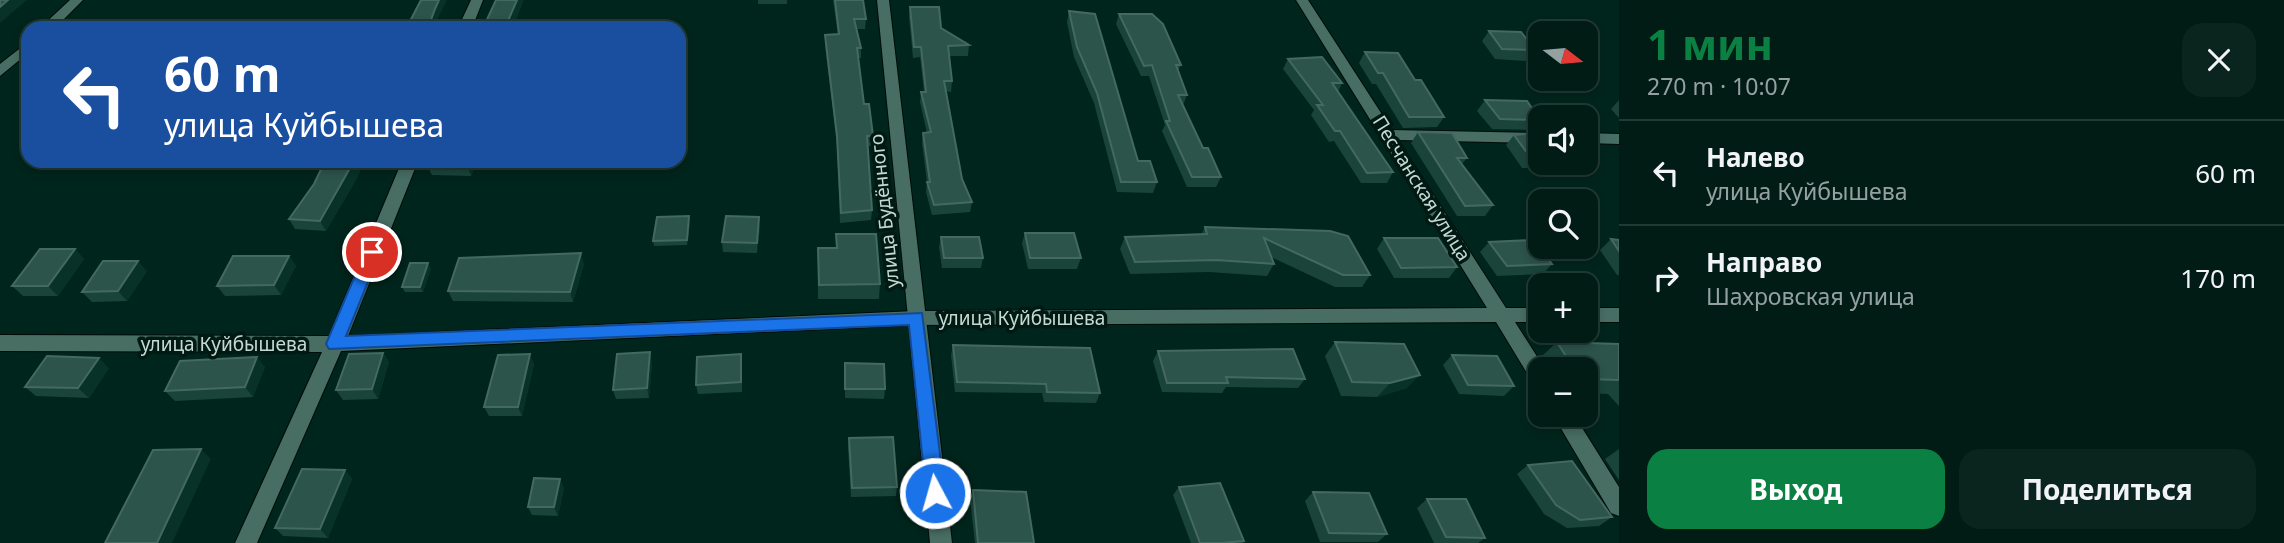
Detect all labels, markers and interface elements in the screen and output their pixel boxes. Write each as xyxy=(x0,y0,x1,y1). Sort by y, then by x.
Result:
text: 1 мин xyxy=(1647,15,1773,72)
north arrow xyxy=(1528,21,1598,91)
map controls xyxy=(1528,21,1598,427)
button: close xyxy=(2182,23,2256,97)
text: 60 m xyxy=(164,40,281,106)
icon: left xyxy=(49,49,140,140)
text: 270 m · 10:07 xyxy=(1647,70,1791,102)
text: улица Куйбышева xyxy=(164,103,444,146)
button: sound xyxy=(1528,105,1598,175)
street label: Песчанская улица xyxy=(1367,110,1477,266)
street label: улица Будённого xyxy=(863,133,905,289)
text: Налево xyxy=(1706,139,1805,175)
icon: left xyxy=(1647,154,1685,192)
text: 60 m xyxy=(2195,155,2256,191)
text: улица Куйбышева xyxy=(1706,175,1908,207)
button: search xyxy=(1528,189,1598,259)
pin xyxy=(342,222,402,282)
icon: arrive xyxy=(353,233,391,271)
text: Направо xyxy=(1706,244,1822,280)
icon: right xyxy=(1647,259,1685,297)
text: 170 m xyxy=(2180,260,2256,296)
button: + xyxy=(1528,273,1598,343)
text: Шахровская улица xyxy=(1706,280,1915,312)
street label: улица Куйбышева xyxy=(939,305,1105,331)
street label: улица Куйбышева xyxy=(141,331,307,357)
button: − xyxy=(1528,357,1598,427)
button: Выход xyxy=(1647,449,1945,529)
button: Поделиться xyxy=(1959,449,2256,529)
position arrow xyxy=(898,456,972,530)

